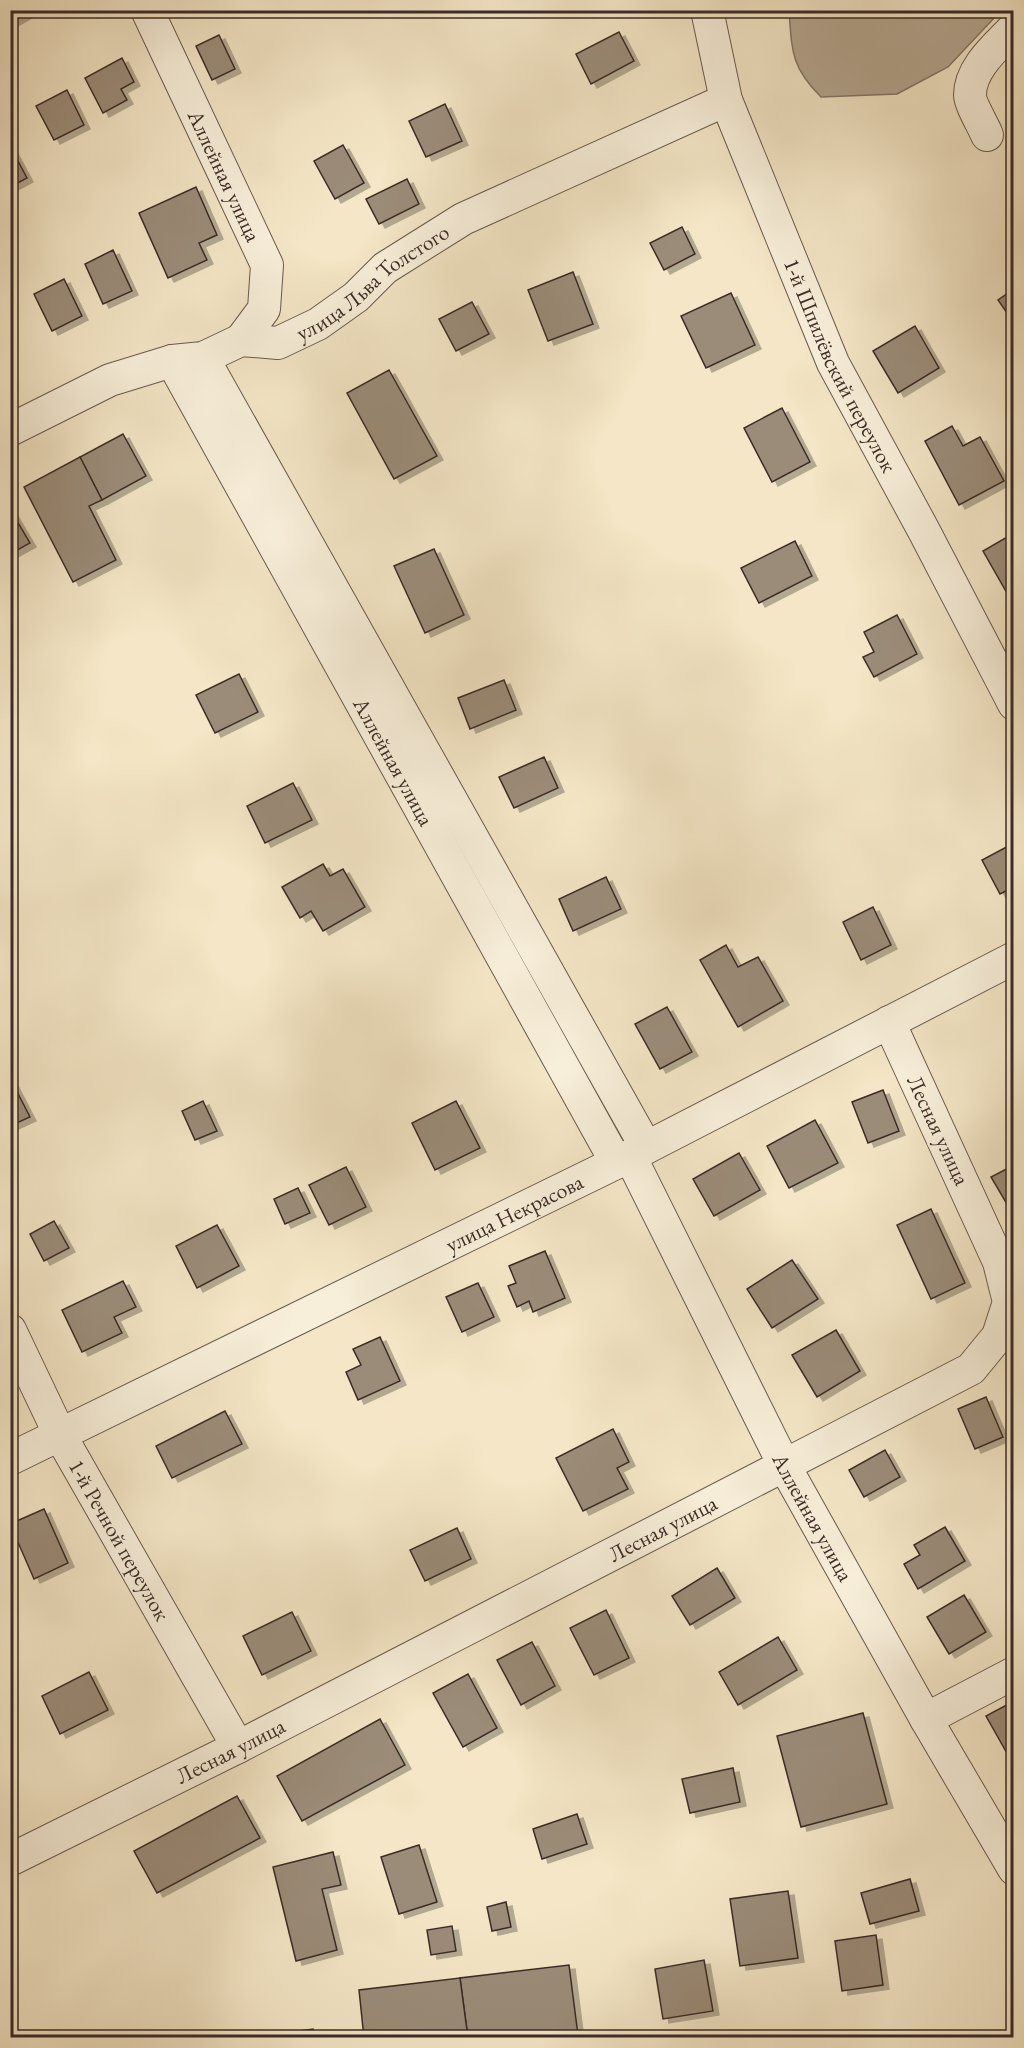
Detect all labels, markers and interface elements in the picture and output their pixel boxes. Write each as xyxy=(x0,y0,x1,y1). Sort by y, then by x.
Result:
street label: Аллейная улица xyxy=(181,104,268,247)
street label: улица Льва Толстого xyxy=(291,217,455,347)
street label: 1-й Шпилёвский переулок xyxy=(777,254,904,478)
street label: Аллейная улица xyxy=(346,692,441,831)
street label: Лесная улица xyxy=(900,1070,977,1190)
street label: улица Некрасова xyxy=(440,1167,588,1259)
street label: Аллейная улица xyxy=(765,1448,860,1587)
street label: 1-й Речной переулок xyxy=(62,1454,177,1626)
street label: Лесная улица xyxy=(603,1488,722,1569)
street label: Лесная улица xyxy=(171,1711,290,1791)

